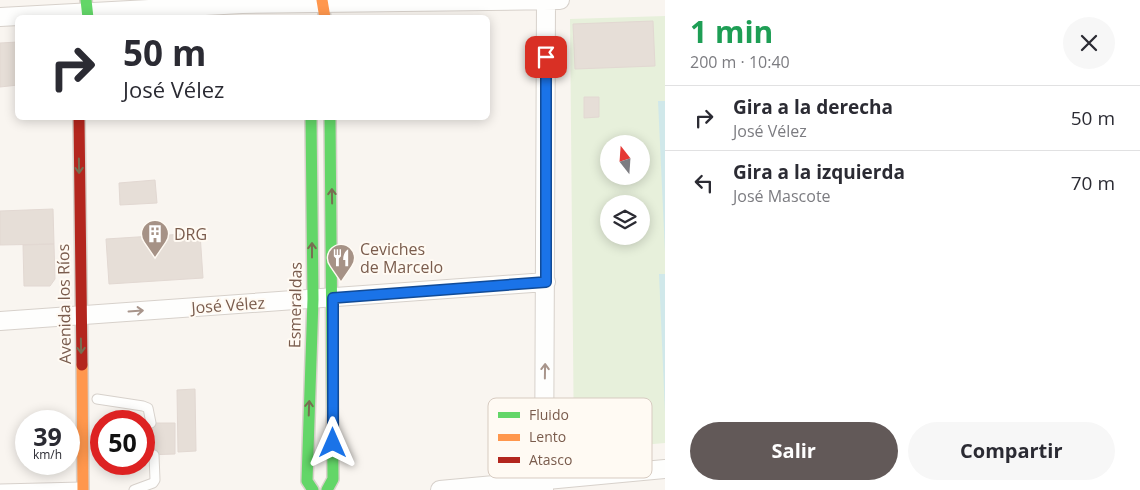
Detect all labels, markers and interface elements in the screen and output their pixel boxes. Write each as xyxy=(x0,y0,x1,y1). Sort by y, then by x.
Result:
text: 1 min xyxy=(690,11,773,52)
button: close xyxy=(1063,17,1115,69)
text: 50 m xyxy=(123,29,206,76)
icon: right xyxy=(40,35,105,100)
pin xyxy=(525,36,567,78)
icon: arrive xyxy=(532,43,560,71)
text: 200 m · 10:40 xyxy=(690,51,790,73)
text: José Vélez xyxy=(123,74,224,104)
text: Gira a la derecha xyxy=(733,94,893,120)
icon: right xyxy=(690,104,718,132)
text: 50 m xyxy=(1071,105,1115,131)
text: José Vélez xyxy=(733,120,807,142)
north arrow xyxy=(600,135,650,185)
map controls xyxy=(600,135,650,245)
one-way arrow xyxy=(74,158,84,174)
text: Gira a la izquierda xyxy=(733,159,905,185)
icon: left xyxy=(690,169,718,197)
text: 70 m xyxy=(1071,170,1115,196)
text: José Mascote xyxy=(733,185,831,207)
one-way arrow xyxy=(327,189,337,205)
button: layers xyxy=(600,195,650,245)
building icon: DRG xyxy=(140,219,170,258)
place label: DRG xyxy=(174,223,207,245)
place label: Ceviches de Marcelo xyxy=(360,238,443,278)
one-way arrow xyxy=(308,242,317,258)
restaurant icon: Ceviches de Marcelo xyxy=(326,243,356,282)
street label: Avenida los Ríos xyxy=(52,244,76,364)
street label: Esmeraldas xyxy=(283,262,307,348)
street label: José Vélez xyxy=(188,291,266,319)
one-way arrow xyxy=(128,307,144,316)
one-way arrow xyxy=(76,338,86,354)
one-way arrow xyxy=(540,364,550,380)
legend xyxy=(488,398,652,478)
one-way arrow xyxy=(305,401,314,417)
text: Fluido xyxy=(529,405,569,424)
speed limit sign: 50 xyxy=(90,410,155,475)
position arrow xyxy=(306,416,358,468)
text: 39 xyxy=(33,419,62,453)
button: Salir xyxy=(690,422,898,480)
button: Compartir xyxy=(908,422,1115,480)
text: Lento xyxy=(529,427,566,446)
text: km/h xyxy=(33,446,62,463)
text: Atasco xyxy=(529,450,572,469)

